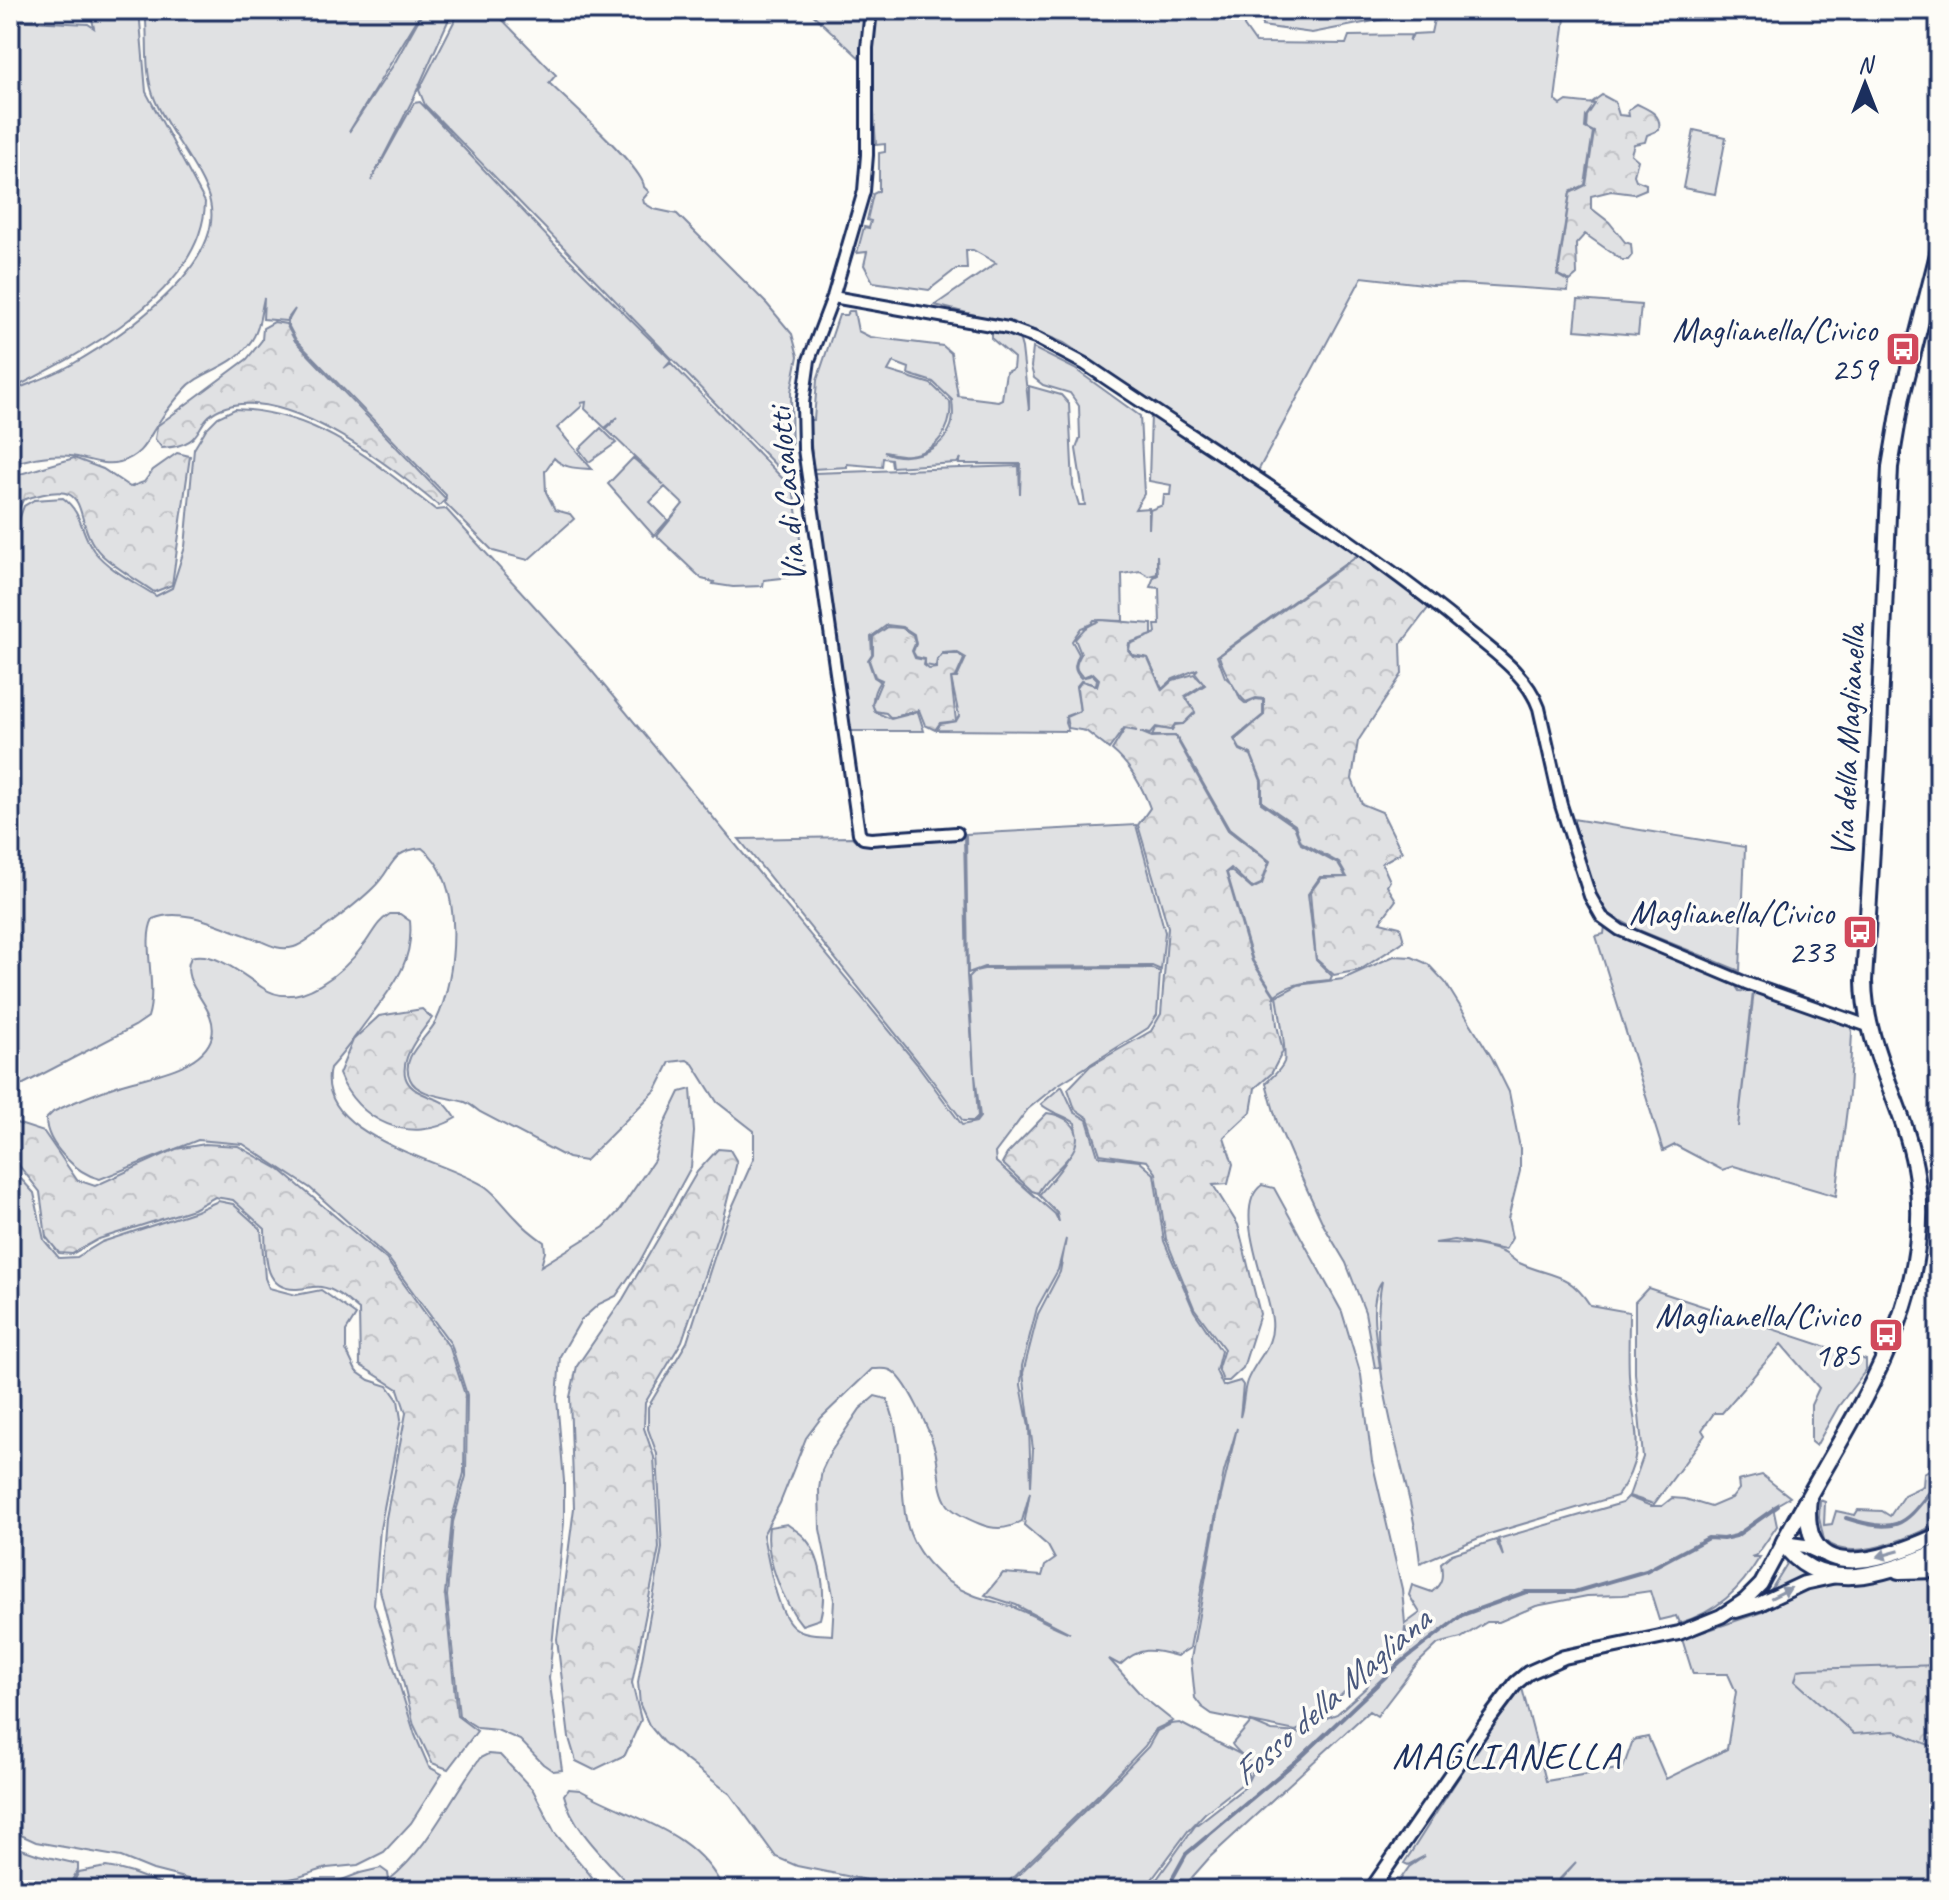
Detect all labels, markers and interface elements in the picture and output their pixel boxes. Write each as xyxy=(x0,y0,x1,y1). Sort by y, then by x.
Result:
north arrow xyxy=(1825,44,1905,124)
text: N xyxy=(1858,51,1875,79)
place label: Maglianella/Civico 259 xyxy=(1672,308,1880,390)
bus stop icon: Maglianella/Civico 259 xyxy=(1884,330,1922,368)
street label: Via di Casalotti xyxy=(757,402,816,584)
street label: Via della Maglianella xyxy=(1820,621,1875,858)
place label: Maglianella/Civico 233 xyxy=(1629,891,1837,973)
bus stop icon: Maglianella/Civico 233 xyxy=(1841,913,1879,951)
place label: Maglianella/Civico 185 xyxy=(1655,1294,1862,1376)
bus stop icon: Maglianella/Civico 185 xyxy=(1867,1316,1905,1354)
one-way arrow xyxy=(1876,1548,1900,1561)
one-way arrow xyxy=(1769,1587,1792,1600)
water label: Fosso della Magliana xyxy=(1222,1595,1442,1796)
district label: MAGLIANELLA xyxy=(1392,1732,1622,1779)

